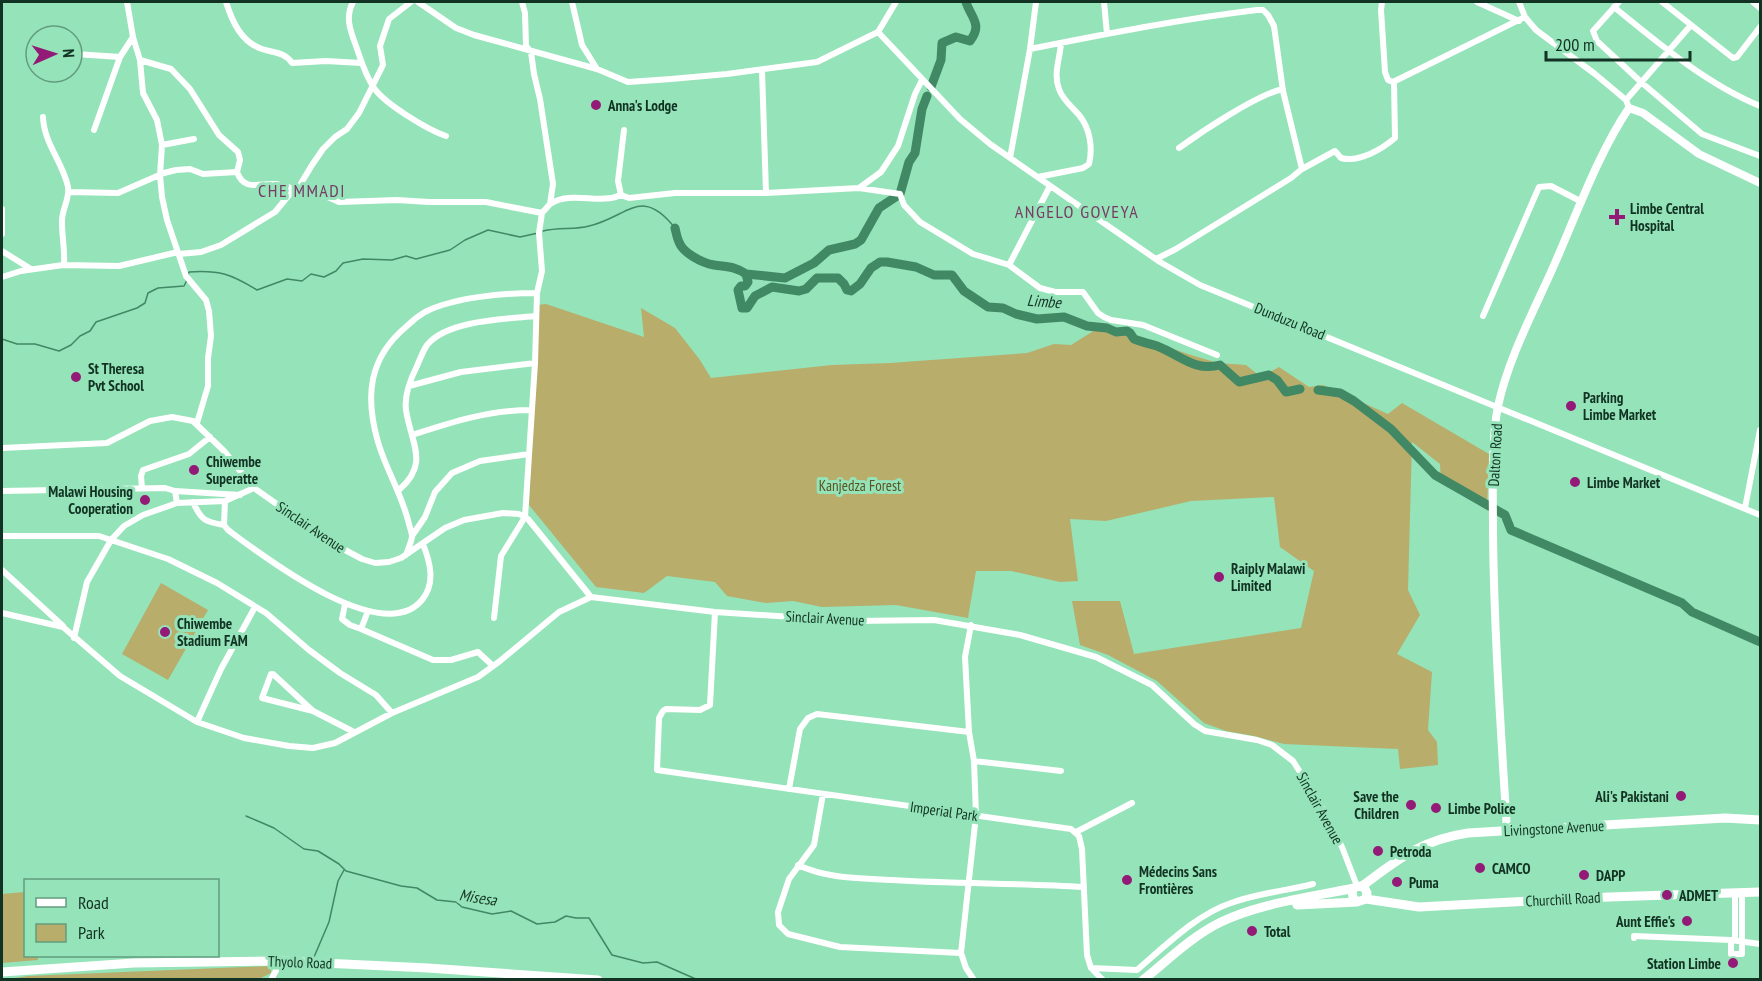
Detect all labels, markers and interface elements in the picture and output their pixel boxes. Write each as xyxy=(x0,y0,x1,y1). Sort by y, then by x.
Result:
north arrow xyxy=(24,24,84,84)
scale bar xyxy=(1546,24,1690,62)
text: 200 m xyxy=(1555,33,1595,56)
text: N xyxy=(59,48,79,58)
place label: Anna's Lodge xyxy=(607,96,678,115)
marker: Anna's Lodge xyxy=(589,98,603,112)
district label: CHE MMADI xyxy=(258,179,346,202)
place label: Limbe Central Hospital xyxy=(1630,199,1704,235)
district label: ANGELO GOVEYA xyxy=(1015,200,1139,223)
marker: Limbe Central Hospital xyxy=(1608,208,1626,226)
water label: Limbe xyxy=(1026,290,1063,312)
street label: Dunduzu Road xyxy=(1252,298,1328,344)
place label: St Theresa Pvt School xyxy=(88,359,144,395)
marker: St Theresa Pvt School xyxy=(69,370,83,384)
place label: Parking Limbe Market xyxy=(1583,388,1657,424)
marker: Parking Limbe Market xyxy=(1564,399,1578,413)
street label: Dalton Road xyxy=(1484,423,1506,487)
place label: Chiwembe Superatte xyxy=(206,452,261,488)
marker: Chiwembe Superatte xyxy=(187,463,201,477)
place label: Limbe Market xyxy=(1587,473,1661,492)
marker: Limbe Market xyxy=(1568,475,1582,489)
park label: Kanjedza Forest xyxy=(819,476,901,495)
place label: Malawi Housing Cooperation xyxy=(48,482,133,518)
marker: Malawi Housing Cooperation xyxy=(138,493,152,507)
street label: Sinclair Avenue xyxy=(273,497,349,557)
place label: Raiply Malawi Limited xyxy=(1231,559,1305,595)
marker: Raiply Malawi Limited xyxy=(1212,570,1226,584)
street label: Sinclair Avenue xyxy=(785,606,865,630)
place label: Chiwembe Stadium FAM xyxy=(177,614,248,650)
marker: Chiwembe Stadium FAM xyxy=(158,625,172,639)
street label: Sinclair Avenue xyxy=(1292,769,1348,847)
place label: Save the Children xyxy=(1353,787,1399,823)
place label: Ali's Pakistani xyxy=(1594,787,1669,806)
marker: Ali's Pakistani xyxy=(1674,789,1688,803)
street label: Imperial Park xyxy=(909,797,979,825)
marker: Save the Children xyxy=(1404,798,1418,812)
place label: Limbe Police xyxy=(1448,799,1516,818)
marker: Limbe Police xyxy=(1429,801,1443,815)
street label: Livingstone Avenue xyxy=(1503,816,1605,840)
place label: Petroda xyxy=(1390,842,1431,861)
marker: Petroda xyxy=(1371,844,1385,858)
place label: CAMCO xyxy=(1492,859,1531,878)
marker: CAMCO xyxy=(1473,861,1487,875)
place label: Médecins Sans Frontières xyxy=(1139,862,1217,898)
place label: DAPP xyxy=(1596,866,1625,885)
marker: DAPP xyxy=(1577,868,1591,882)
marker: Médecins Sans Frontières xyxy=(1120,873,1134,887)
place label: Puma xyxy=(1409,873,1439,892)
marker: Puma xyxy=(1390,875,1404,889)
legend xyxy=(24,879,219,957)
water label: Misesa xyxy=(458,884,500,910)
place label: ADMET xyxy=(1678,886,1718,905)
street label: Churchill Road xyxy=(1525,888,1601,910)
marker: ADMET xyxy=(1660,888,1674,902)
text: Road xyxy=(78,891,109,914)
place label: Aunt Effie's xyxy=(1615,912,1675,931)
marker: Aunt Effie's xyxy=(1680,914,1694,928)
text: Park xyxy=(78,921,105,944)
place label: Total xyxy=(1264,922,1291,941)
marker: Total xyxy=(1245,924,1259,938)
street label: Thyolo Road xyxy=(268,951,332,973)
place label: Station Limbe xyxy=(1647,954,1721,973)
marker: Station Limbe xyxy=(1726,956,1740,970)

